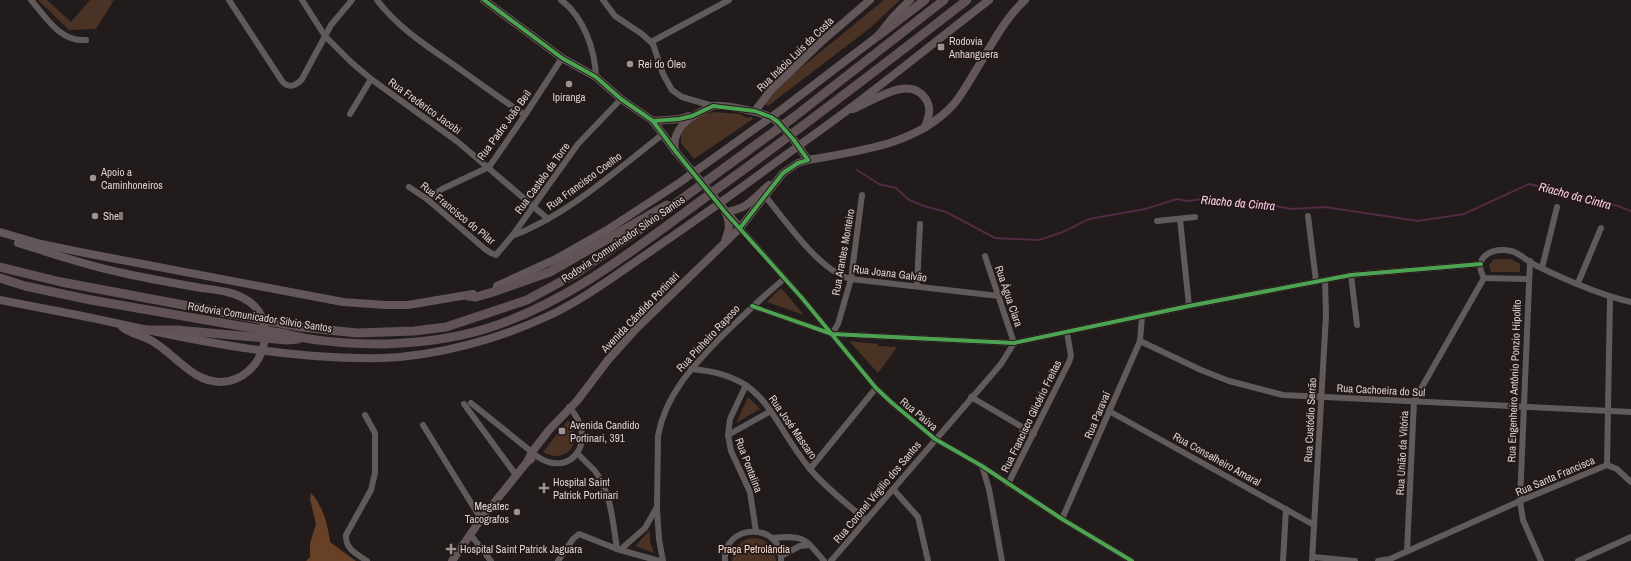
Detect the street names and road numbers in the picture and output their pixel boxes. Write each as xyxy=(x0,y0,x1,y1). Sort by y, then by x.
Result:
street label: Rua Inácio Luis da Costa xyxy=(754,14,836,94)
street label: Rua Frederico Jacobi xyxy=(386,75,464,137)
street label: Rua Padre João Beil xyxy=(474,87,534,163)
street label: Rua Castelo da Torre xyxy=(511,139,573,217)
street label: Rua Francisco Coelho xyxy=(544,149,624,213)
street label: Rua Francisco do Pilar xyxy=(418,179,498,247)
street label: Rodovia Comunicador Silvio Santos xyxy=(559,192,688,286)
street label: Rua Arantes Monteiro xyxy=(828,208,858,296)
street label: Rua Joana Galvão xyxy=(852,261,928,285)
street label: Rua Água Clara xyxy=(992,264,1026,328)
street label: Avenida Cândido Portinari xyxy=(597,269,682,356)
street label: Rodovia Comunicador Silvio Santos xyxy=(187,299,334,335)
street label: Rua Engenheiro Antônio Ponzio Hipolito xyxy=(1504,299,1524,463)
street label: Rua Pinheiro Raposo xyxy=(673,302,743,374)
street label: Rua Francisco Glicério Freitas xyxy=(998,357,1065,474)
street label: Rua Custódio Serrão xyxy=(1301,377,1319,463)
street label: Rua Cachoeira do Sul xyxy=(1336,381,1426,399)
street label: Rua Paravaí xyxy=(1081,389,1113,441)
street label: Rua José Mascaro xyxy=(766,392,820,462)
street label: Rua Paúva xyxy=(897,394,941,434)
street label: Rua União da Vitória xyxy=(1393,410,1411,496)
street label: Rua Conselheiro Amaral xyxy=(1171,429,1263,489)
street label: Rua Pontalina xyxy=(732,436,766,494)
street label: Rua Coronel Virgilio dos Santos xyxy=(830,438,924,546)
street label: Rua Santa Francisca xyxy=(1513,453,1597,499)

